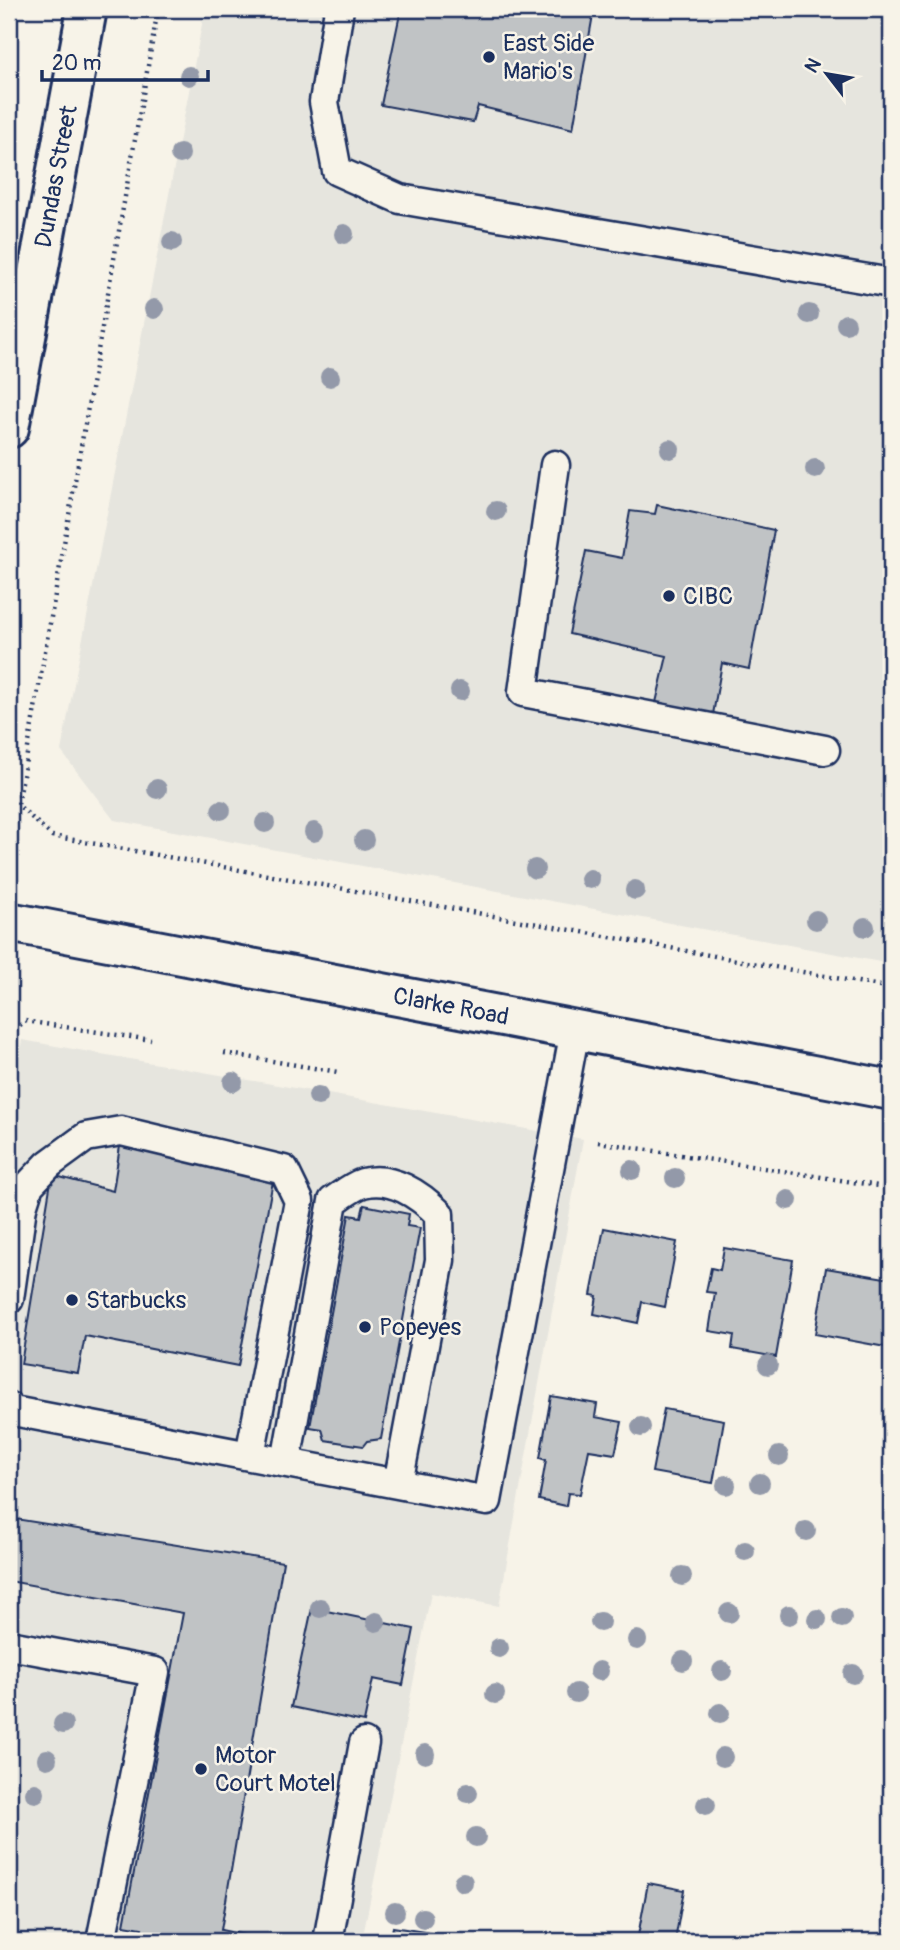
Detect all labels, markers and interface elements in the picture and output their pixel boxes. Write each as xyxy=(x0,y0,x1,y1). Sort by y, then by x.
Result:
place label: East Side Mario's xyxy=(503,29,595,86)
scale bar xyxy=(42,38,208,82)
north arrow xyxy=(792,38,862,108)
marker: East Side Mario's xyxy=(481,49,497,65)
text: 20 m xyxy=(52,50,101,77)
text: N xyxy=(800,54,827,77)
street label: Dundas Street xyxy=(28,102,83,250)
place label: CIBC xyxy=(683,582,733,611)
marker: CIBC xyxy=(661,588,677,604)
street label: Clarke Road xyxy=(391,981,511,1031)
place label: Starbucks xyxy=(86,1286,186,1315)
marker: Starbucks xyxy=(64,1292,80,1308)
place label: Popeyes xyxy=(379,1313,461,1342)
marker: Popeyes xyxy=(357,1319,373,1335)
place label: Motor Court Motel xyxy=(215,1741,336,1798)
marker: Motor Court Motel xyxy=(193,1761,209,1777)

